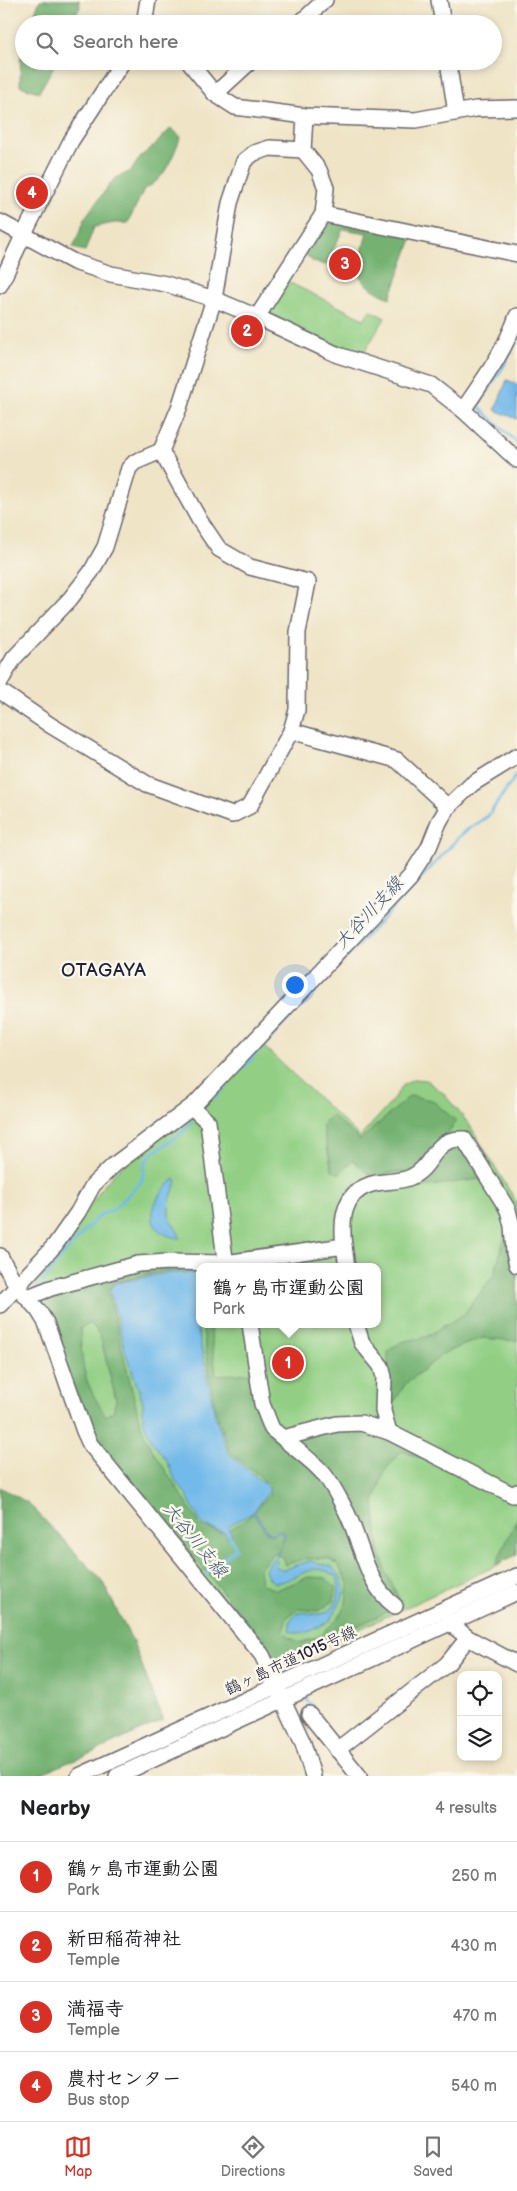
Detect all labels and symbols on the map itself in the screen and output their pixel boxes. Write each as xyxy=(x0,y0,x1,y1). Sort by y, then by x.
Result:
pin: 4 xyxy=(16,174,48,212)
pin: 3 xyxy=(329,245,361,283)
pin: 2 xyxy=(231,312,263,350)
water label: 大谷川支線 xyxy=(331,872,408,953)
district label: OTAGAYA xyxy=(61,959,147,982)
your location xyxy=(282,972,308,998)
pin: 1 xyxy=(272,1344,304,1382)
water label: 大谷川支線 xyxy=(159,1498,232,1582)
street label: 鶴ヶ島市道1015号線 xyxy=(222,1622,360,1700)

